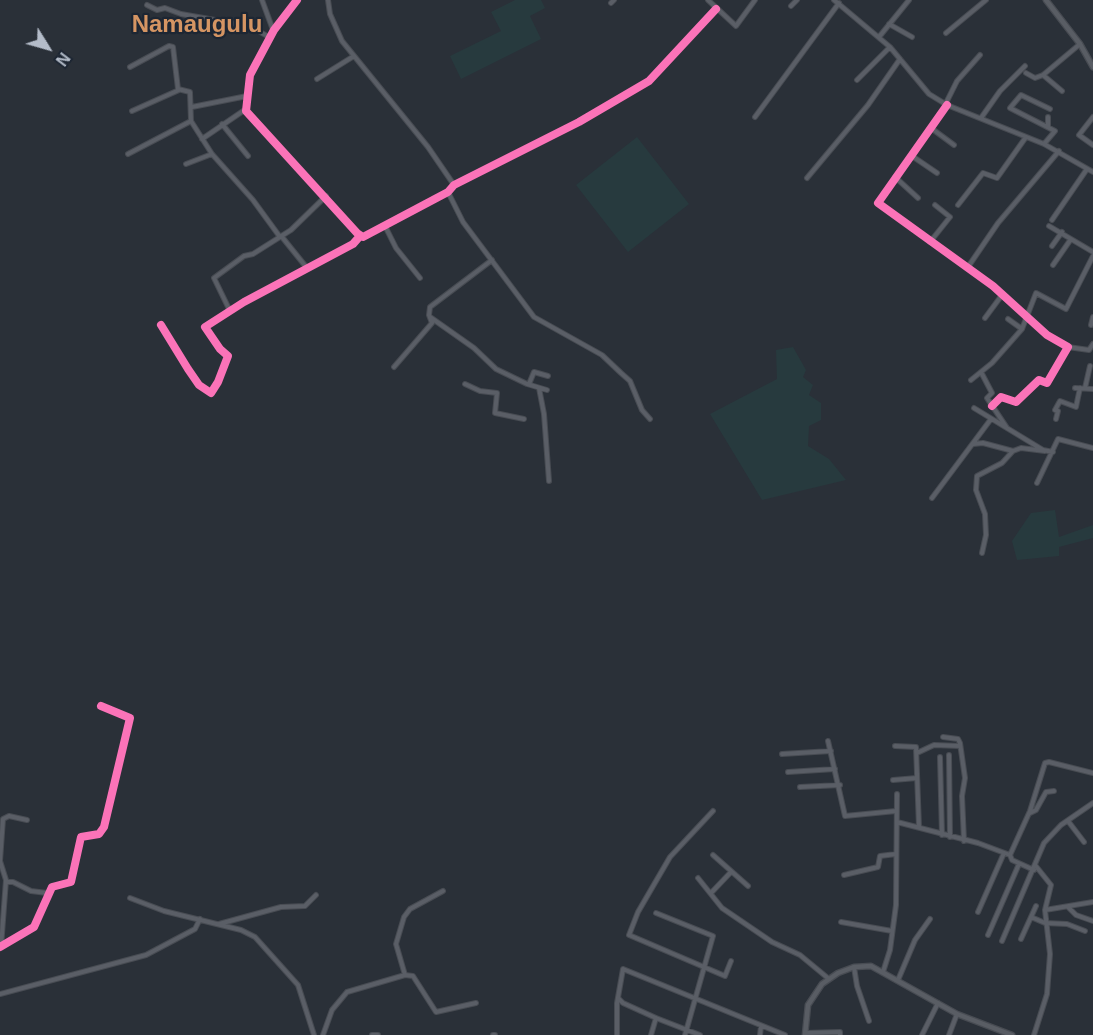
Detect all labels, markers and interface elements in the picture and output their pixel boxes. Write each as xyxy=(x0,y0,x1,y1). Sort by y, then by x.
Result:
district label: Namaugulu xyxy=(132,11,262,39)
north arrow xyxy=(18,18,78,78)
text: N xyxy=(53,49,73,69)

